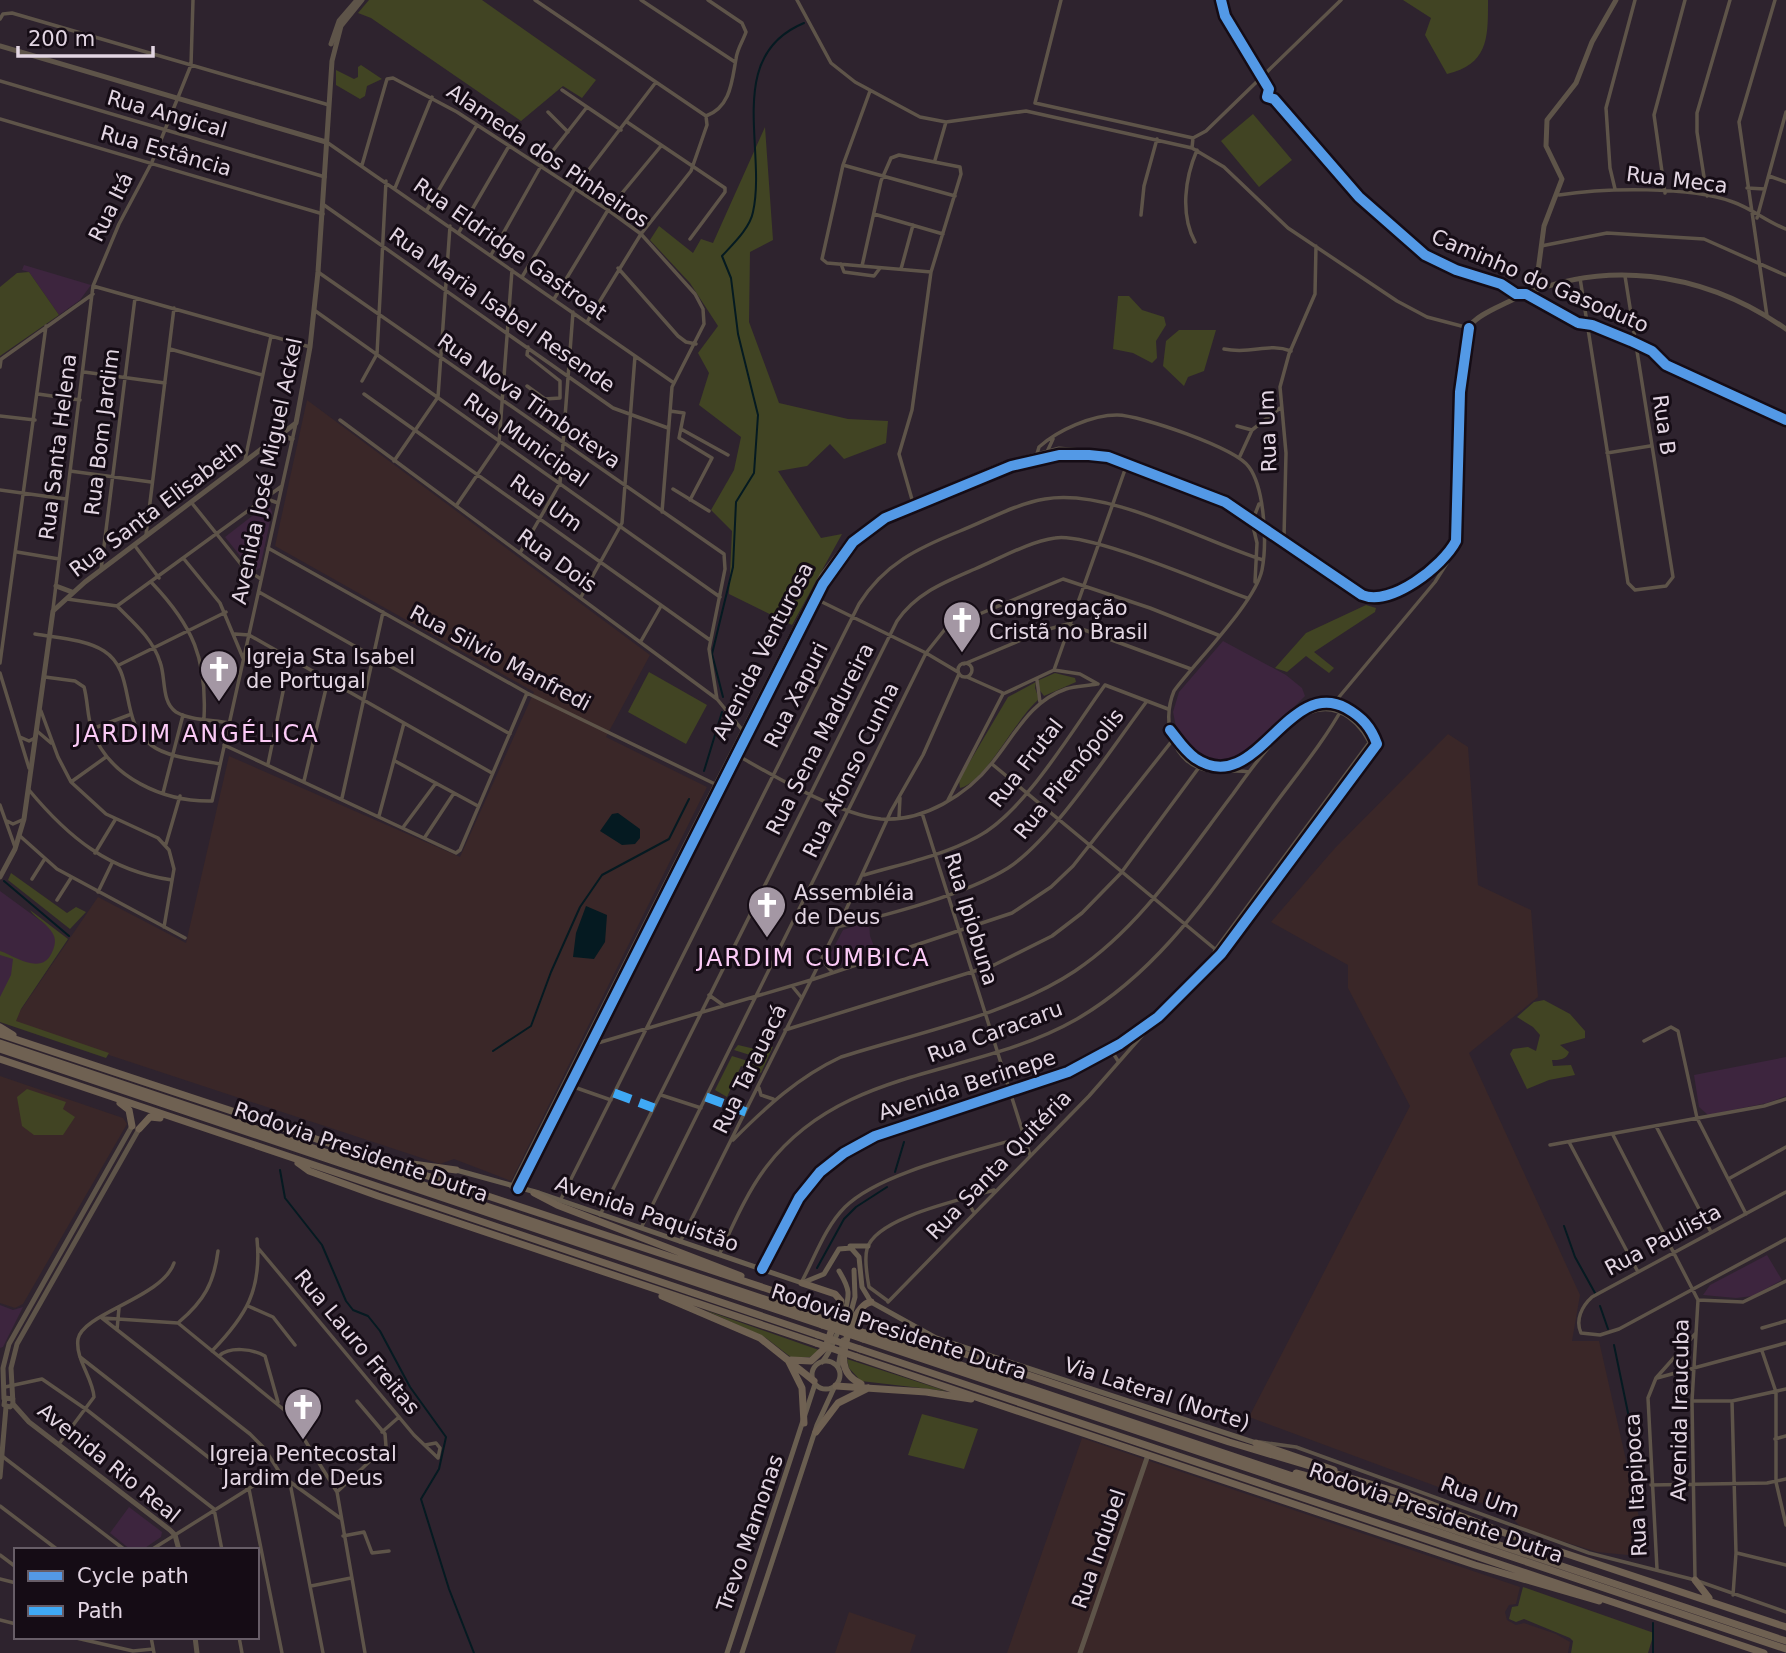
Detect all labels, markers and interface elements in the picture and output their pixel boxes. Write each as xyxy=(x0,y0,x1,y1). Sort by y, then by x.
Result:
scale bar xyxy=(18,14,152,58)
text: 200 m xyxy=(28,27,95,51)
street label: Alameda dos Pinheiros xyxy=(442,79,654,233)
street label: Rua Angical xyxy=(104,85,230,143)
street label: Rua Estância xyxy=(98,121,234,181)
street label: Rua Meca xyxy=(1625,162,1729,198)
street label: Rua Itá xyxy=(84,169,138,245)
street label: Rua Eldridge Gastroat xyxy=(409,173,611,325)
street label: Rua Maria Isabel Resende xyxy=(384,223,620,397)
street label: Caminho do Gasoduto xyxy=(1428,224,1652,338)
street label: Rua Nova Timboteva xyxy=(433,329,625,473)
street label: Avenida José Miguel Ackel xyxy=(227,336,307,606)
street label: Rua Bom Jardim xyxy=(80,347,124,517)
street label: Rua Santa Helena xyxy=(35,353,81,541)
street label: Rua Municipal xyxy=(459,388,593,492)
street label: Rua Um xyxy=(1255,389,1281,473)
street label: Rua B xyxy=(1648,393,1680,457)
street label: Rua Santa Elisabeth xyxy=(65,436,247,582)
street label: Rua Um xyxy=(505,470,587,536)
street label: Rua Dois xyxy=(513,524,601,598)
street label: Avenida Venturosa xyxy=(708,558,818,744)
place label: Congregação Cristã no Brasil xyxy=(989,596,1148,644)
church icon: Congregação Cristã no Brasil xyxy=(941,599,983,654)
street label: Rua Silvio Manfredi xyxy=(406,600,594,716)
street label: Rua Xapuri xyxy=(759,638,833,752)
street label: Rua Sena Madureira xyxy=(761,639,879,839)
place label: Igreja Sta Isabel de Portugal xyxy=(246,645,415,693)
church icon: Igreja Sta Isabel de Portugal xyxy=(198,648,240,703)
street label: Rua Afonso Cunha xyxy=(798,679,904,861)
street label: Rua Pirenópolis xyxy=(1009,704,1129,844)
street label: Rua Frutal xyxy=(984,714,1068,812)
district label: JARDIM ANGÉLICA xyxy=(72,719,320,748)
street label: Rua Ipiobuna xyxy=(939,850,1003,988)
place label: Assembléia de Deus xyxy=(794,881,914,929)
church icon: Assembléia de Deus xyxy=(746,884,788,939)
district label: JARDIM CUMBICA xyxy=(695,944,931,972)
street label: Rua Caracaru xyxy=(924,996,1066,1068)
street label: Rua Tarauacá xyxy=(708,1000,792,1138)
street label: Avenida Berinepe xyxy=(875,1045,1059,1125)
street label: Rua Santa Quitéria xyxy=(922,1085,1076,1245)
street label: Rodovia Presidente Dutra xyxy=(231,1097,491,1207)
street label: Avenida Paquistão xyxy=(552,1171,742,1257)
street label: Rua Paulista xyxy=(1601,1199,1725,1281)
street label: Rua Lauro Freitas xyxy=(289,1265,425,1419)
street label: Rodovia Presidente Dutra xyxy=(768,1279,1030,1385)
street label: Avenida Iraucuba xyxy=(1666,1319,1694,1501)
street label: Via Lateral (Norte) xyxy=(1061,1353,1253,1435)
church icon: Igreja Pentecostal Jardim de Deus xyxy=(282,1386,324,1441)
street label: Avenida Rio Real xyxy=(33,1398,185,1528)
street label: Rua Itapipoca xyxy=(1620,1413,1652,1557)
place label: Igreja Pentecostal Jardim de Deus xyxy=(209,1442,397,1490)
street label: Trevo Mamonas xyxy=(712,1451,788,1615)
street label: Rodovia Presidente Dutra xyxy=(1306,1458,1566,1568)
street label: Rua Um xyxy=(1437,1472,1523,1522)
street label: Rua Indubel xyxy=(1067,1486,1131,1612)
legend xyxy=(14,1548,259,1639)
text: Cycle path xyxy=(77,1564,189,1588)
text: Path xyxy=(77,1599,123,1623)

